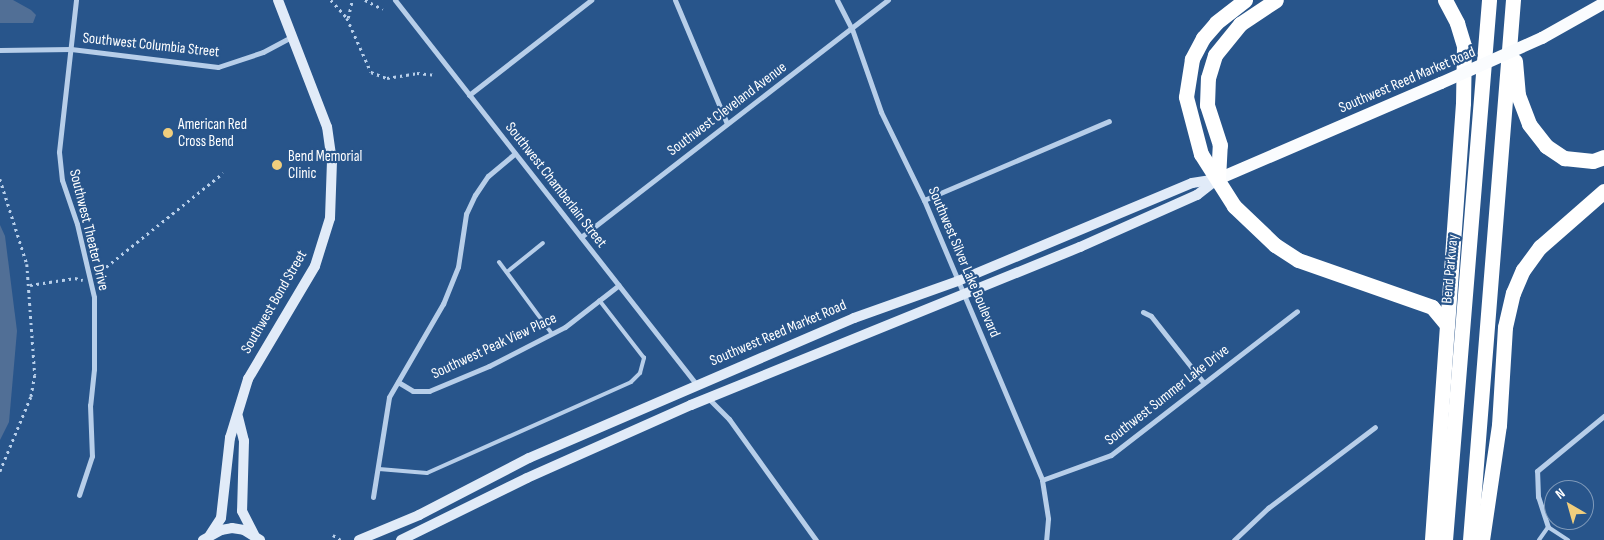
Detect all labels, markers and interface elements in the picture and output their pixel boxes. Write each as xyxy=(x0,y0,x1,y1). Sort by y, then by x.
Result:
street label: Southwest Columbia Street xyxy=(82,29,220,61)
street label: Southwest Reed Market Road xyxy=(1336,43,1478,117)
street label: Southwest Cleveland Avenue xyxy=(664,58,790,160)
place label: American Red Cross Bend xyxy=(178,115,247,150)
street label: Southwest Chamberlain Street xyxy=(501,119,611,251)
marker: American Red Cross Bend xyxy=(162,127,174,139)
place label: Bend Memorial Clinic xyxy=(288,147,362,182)
marker: Bend Memorial Clinic xyxy=(270,158,284,172)
street label: Southwest Theater Drive xyxy=(65,168,113,292)
street label: Southwest Silver Lake Boulevard xyxy=(924,184,1004,340)
street label: Bend Parkway xyxy=(1438,234,1462,304)
street label: Southwest Bond Street xyxy=(237,247,311,357)
street label: Southwest Reed Market Road xyxy=(707,296,849,370)
street label: Southwest Peak View Place xyxy=(429,309,559,383)
street label: Southwest Summer Lake Drive xyxy=(1101,341,1233,449)
north arrow xyxy=(1544,480,1594,530)
text: N xyxy=(1552,485,1568,503)

